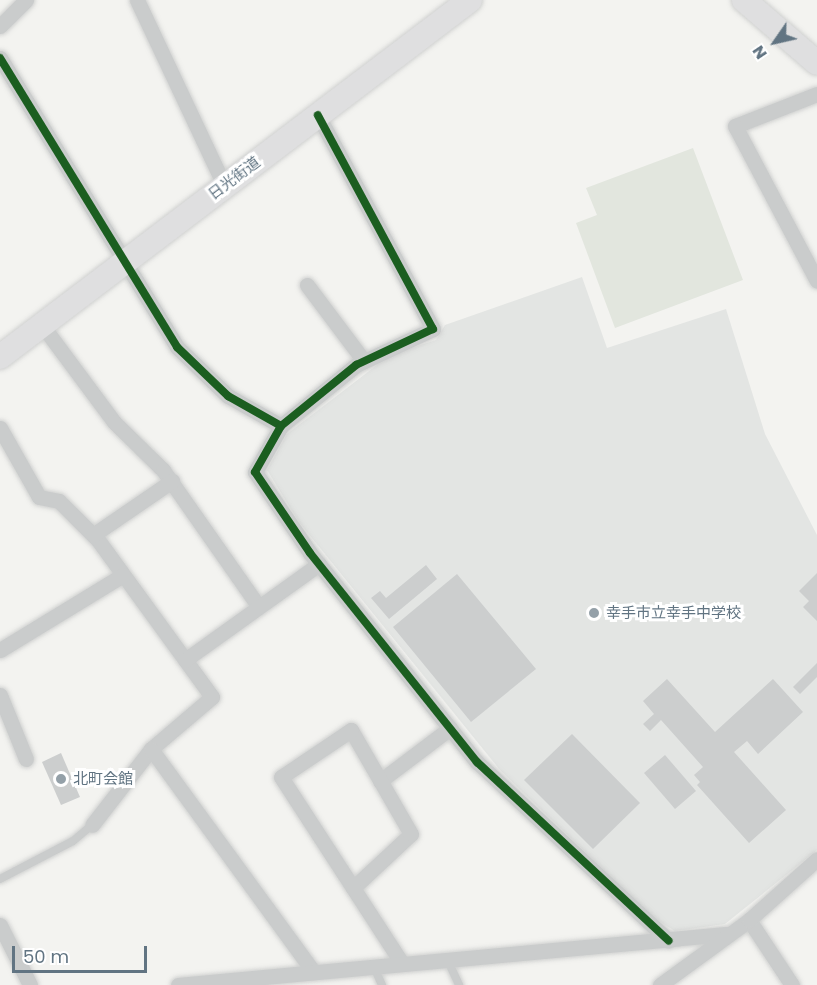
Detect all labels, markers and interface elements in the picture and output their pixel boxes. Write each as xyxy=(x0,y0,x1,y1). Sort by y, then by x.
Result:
north arrow xyxy=(745,12,805,72)
text: N xyxy=(747,41,773,64)
street label: 日光街道 xyxy=(205,153,263,203)
place label: 幸手市立幸手中学校 xyxy=(606,604,741,622)
marker: 幸手市立幸手中学校 xyxy=(587,606,601,620)
place label: 北町会館 xyxy=(73,770,133,788)
marker: 北町会館 xyxy=(54,772,68,786)
scale bar xyxy=(15,934,150,972)
text: 50 m xyxy=(23,944,69,969)

